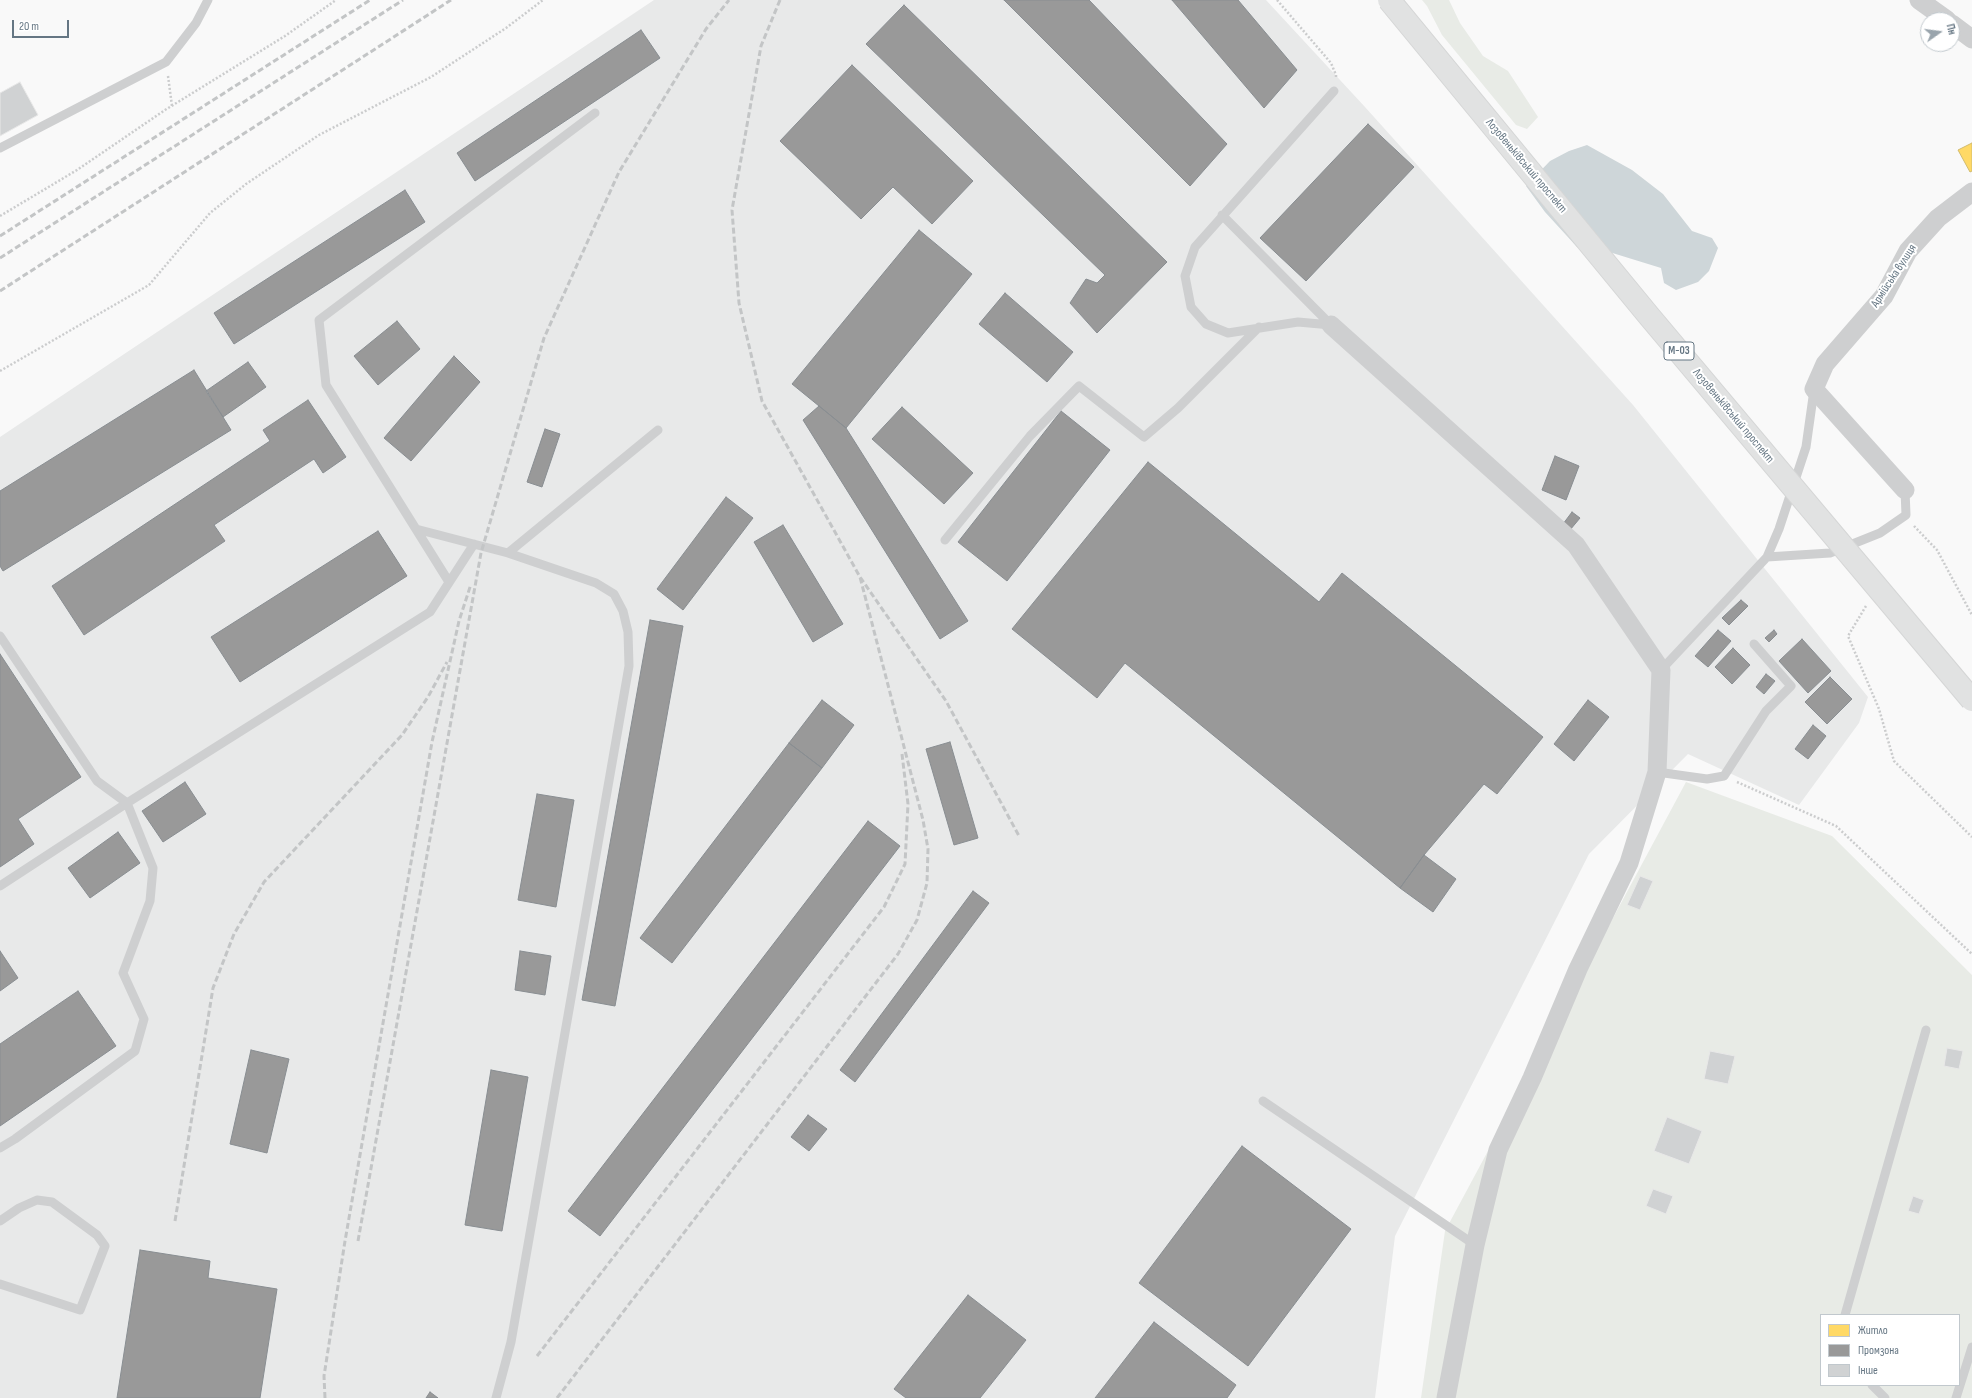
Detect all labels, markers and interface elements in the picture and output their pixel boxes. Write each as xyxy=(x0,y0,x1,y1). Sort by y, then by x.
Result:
scale bar xyxy=(14,12,71,38)
north arrow xyxy=(1920,12,1960,52)
text: 20 m xyxy=(19,19,39,34)
text: Пн xyxy=(1944,22,1959,36)
street label: Лозовеньківський проспект xyxy=(1482,116,1570,216)
street label: Армійська вулиця xyxy=(1868,242,1920,310)
road number: М-03 xyxy=(1664,342,1694,360)
street label: Лозовеньківський проспект xyxy=(1689,366,1777,466)
legend xyxy=(1820,1314,1960,1386)
text: Житло xyxy=(1858,1323,1888,1338)
text: Промзона xyxy=(1858,1343,1899,1358)
text: Інше xyxy=(1858,1363,1878,1378)

